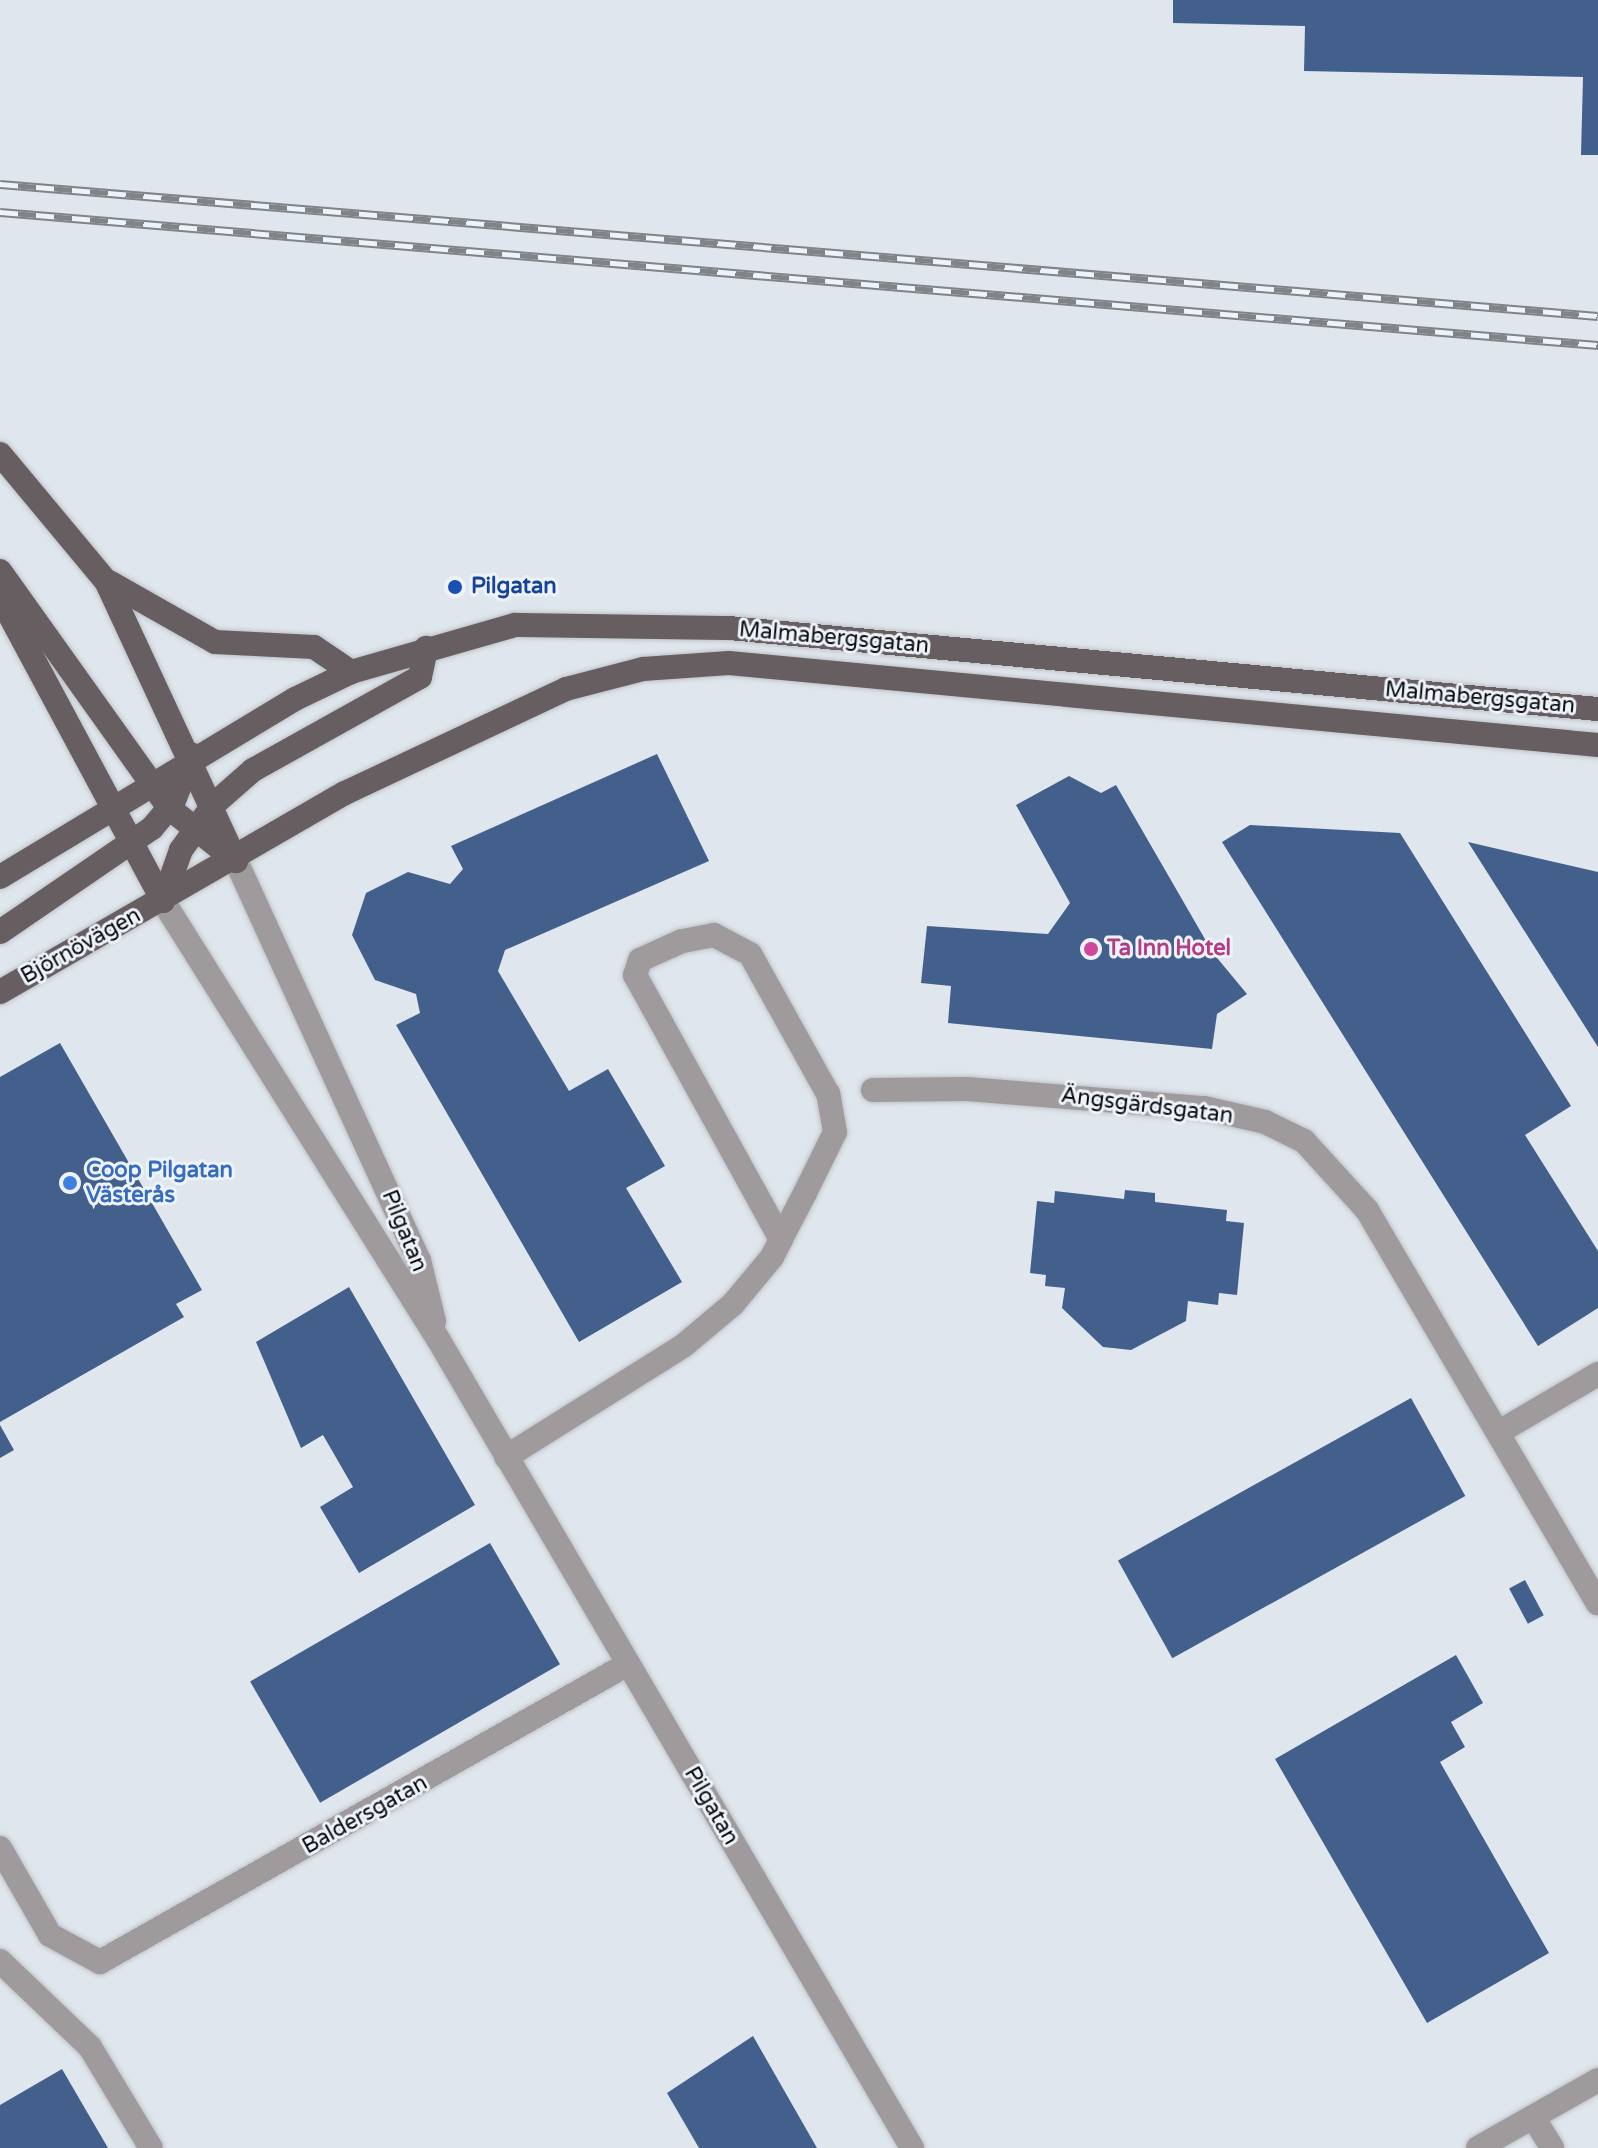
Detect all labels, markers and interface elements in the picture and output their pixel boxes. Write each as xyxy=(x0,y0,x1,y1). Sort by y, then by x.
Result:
place label: Pilgatan xyxy=(471,574,557,600)
marker: Pilgatan xyxy=(446,578,464,596)
street label: Malmabergsgatan xyxy=(738,617,930,659)
street label: Malmabergsgatan xyxy=(1384,677,1576,719)
street label: Björnövägen xyxy=(17,902,145,990)
place label: Ta Inn Hotel xyxy=(1107,936,1231,962)
marker: Ta Inn Hotel xyxy=(1082,940,1100,958)
street label: Ängsgärdsgatan xyxy=(1060,1082,1234,1130)
place label: Coop Pilgatan Västerås xyxy=(86,1157,233,1208)
marker: Coop Pilgatan Västerås xyxy=(61,1174,79,1192)
street label: Pilgatan xyxy=(376,1186,432,1276)
street label: Pilgatan xyxy=(678,1762,744,1850)
street label: Baldersgatan xyxy=(298,1770,432,1860)

